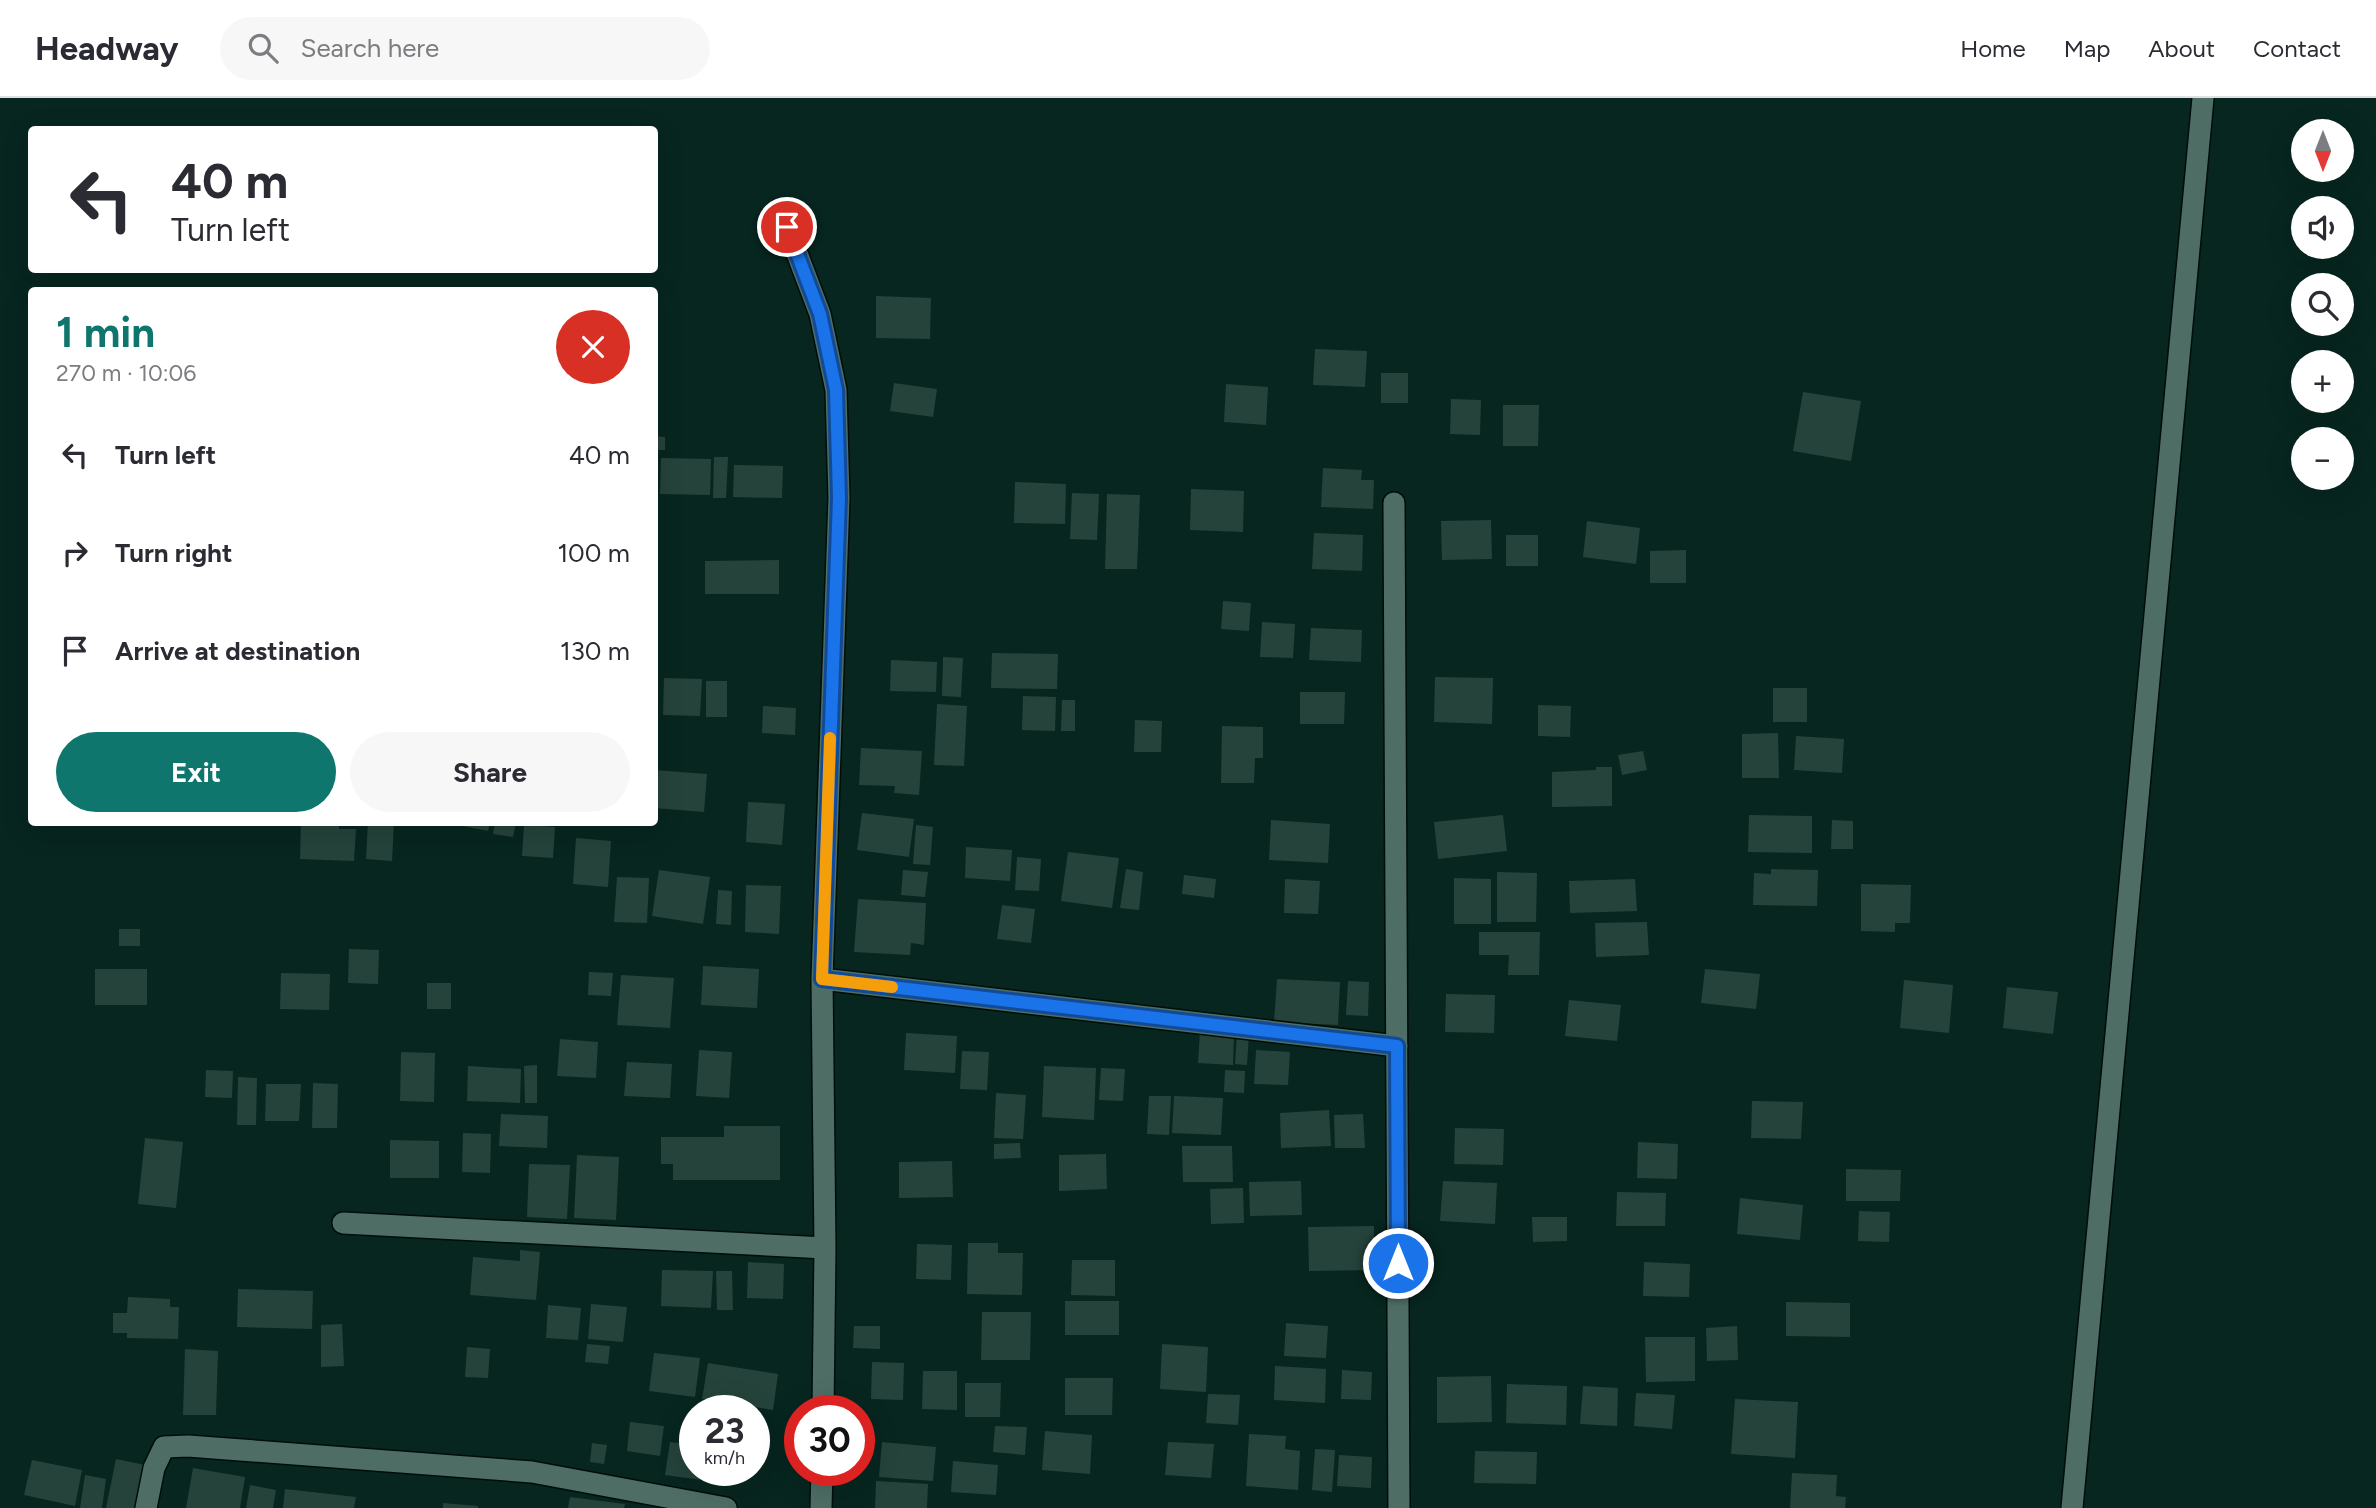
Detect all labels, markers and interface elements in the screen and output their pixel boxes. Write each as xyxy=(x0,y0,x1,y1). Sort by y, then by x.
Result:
search box xyxy=(220,17,710,80)
text: Headway xyxy=(35,29,178,68)
icon: search xyxy=(244,29,282,67)
text: Search here xyxy=(300,32,439,64)
text: Home xyxy=(1960,34,2026,63)
text: Map xyxy=(2064,34,2110,63)
text: About xyxy=(2148,34,2215,63)
text: Contact xyxy=(2253,34,2341,63)
north arrow xyxy=(2291,119,2354,182)
map controls xyxy=(2291,119,2354,490)
text: 40 m xyxy=(171,151,288,210)
icon: left xyxy=(56,154,147,245)
button: sound xyxy=(2291,196,2354,259)
pin xyxy=(757,197,817,257)
icon: arrive xyxy=(768,208,806,246)
text: Turn left xyxy=(171,211,290,249)
button: search xyxy=(2291,273,2354,336)
text: 1 min xyxy=(56,307,155,358)
button: close xyxy=(556,310,630,384)
button: + xyxy=(2291,350,2354,413)
text: 270 m · 10:06 xyxy=(56,359,196,387)
button: − xyxy=(2291,427,2354,490)
icon: left xyxy=(56,436,94,474)
text: Turn left xyxy=(115,439,216,471)
text: 40 m xyxy=(569,439,630,471)
icon: right xyxy=(56,534,94,572)
text: Turn right xyxy=(115,537,232,569)
text: 100 m xyxy=(557,537,630,569)
icon: arrive xyxy=(56,632,94,670)
text: Arrive at destination xyxy=(115,635,360,667)
text: 130 m xyxy=(560,635,630,667)
button: Exit xyxy=(56,732,336,812)
button: Share xyxy=(350,732,630,812)
position arrow xyxy=(1361,1226,1435,1300)
speed limit sign: 30 xyxy=(784,1395,875,1486)
text: 23 xyxy=(705,1410,744,1452)
text: km/h xyxy=(704,1447,745,1469)

